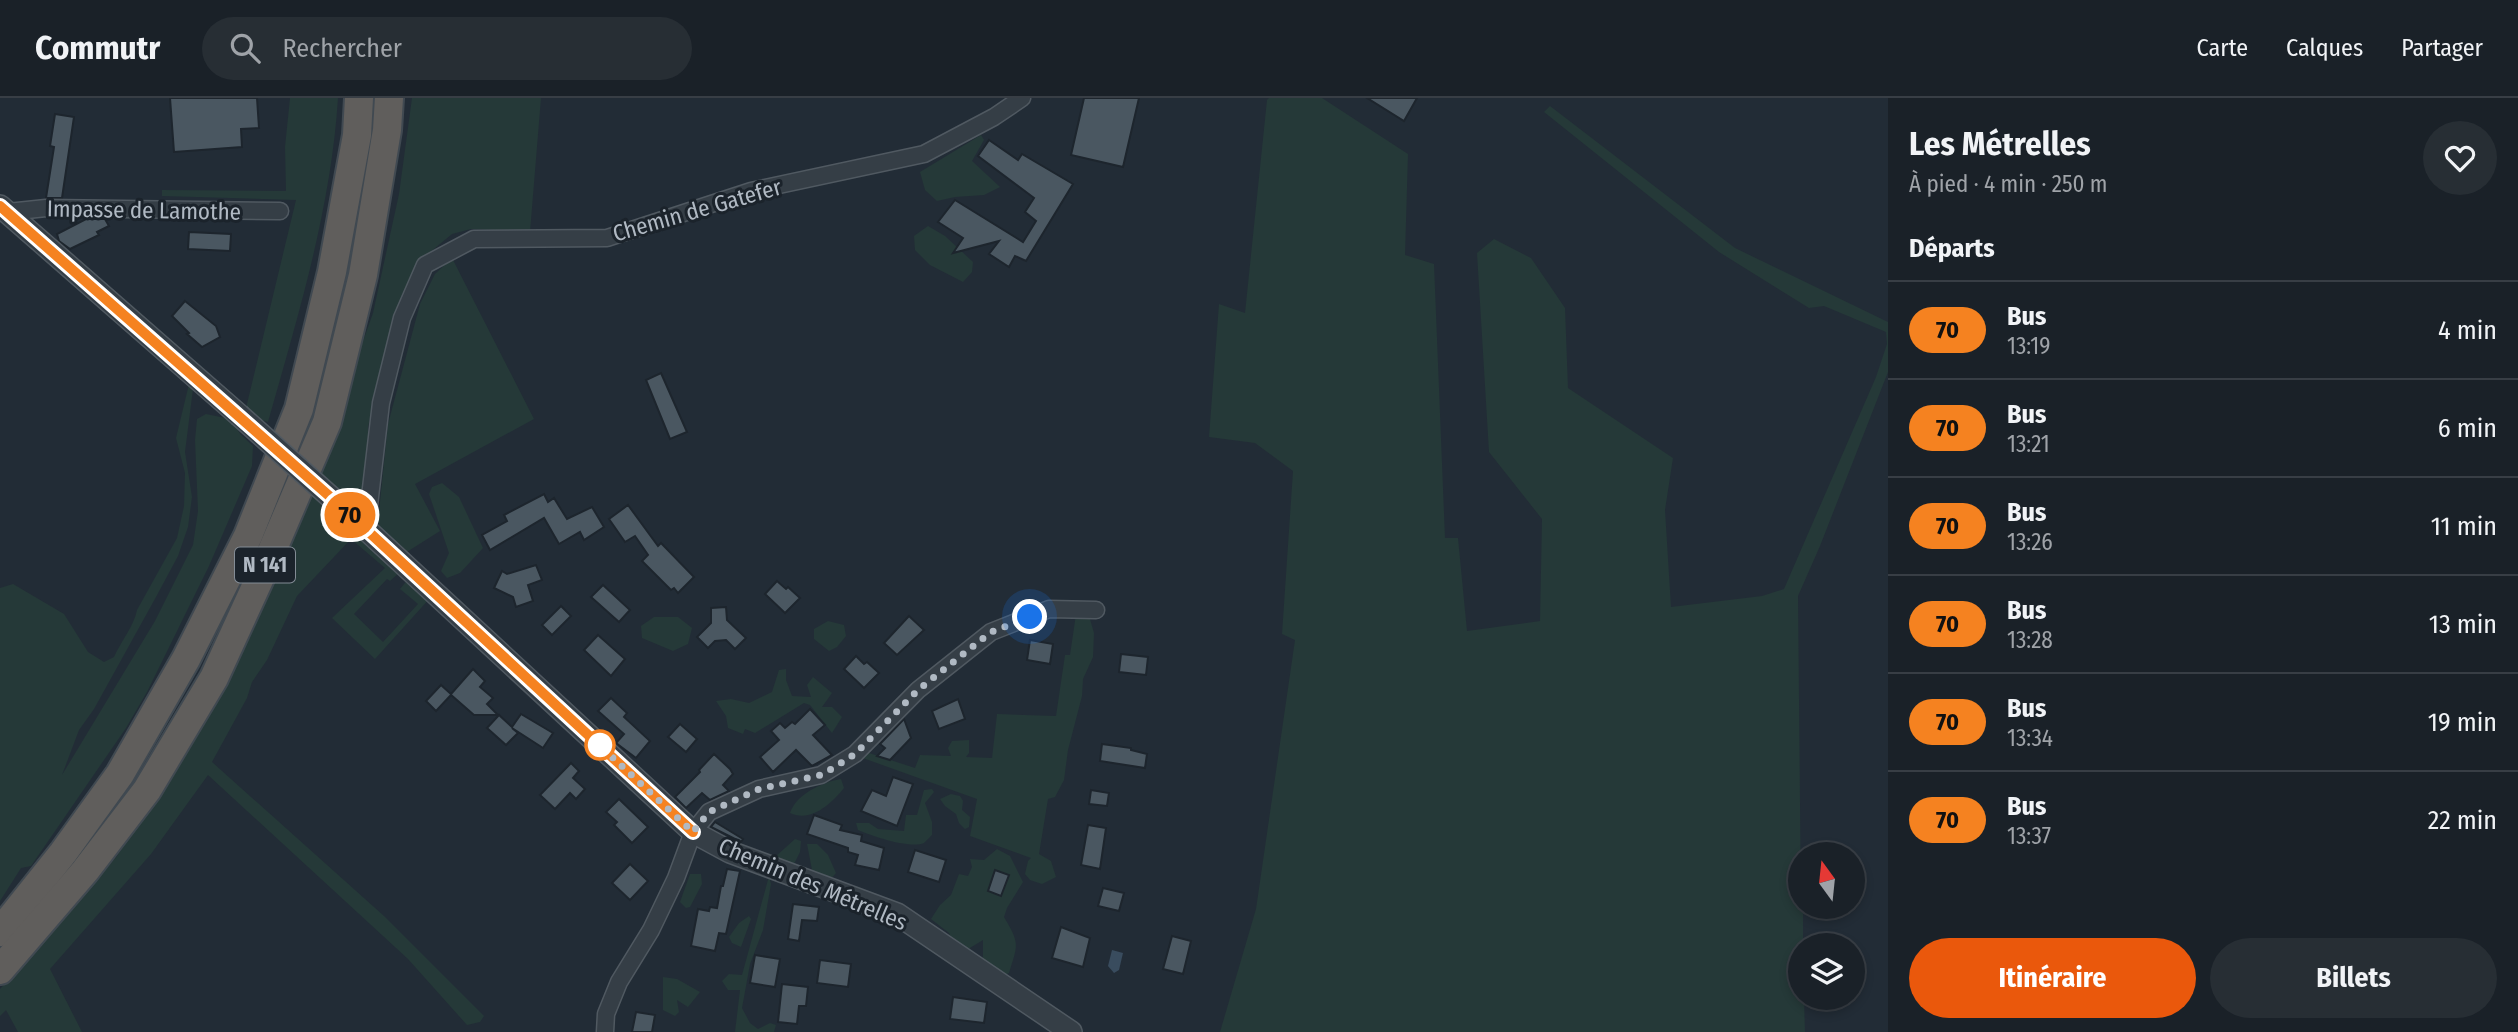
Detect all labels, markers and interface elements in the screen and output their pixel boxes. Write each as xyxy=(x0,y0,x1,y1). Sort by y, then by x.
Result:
search box xyxy=(202,17,692,80)
text: Commutr xyxy=(35,28,160,68)
icon: search xyxy=(226,29,264,67)
text: Rechercher xyxy=(282,33,402,64)
text: Carte xyxy=(2197,34,2248,62)
text: Calques xyxy=(2286,34,2363,62)
text: Partager xyxy=(2401,34,2483,62)
button: heart xyxy=(2423,121,2497,195)
text: Les Métrelles xyxy=(1909,124,2091,164)
text: À pied · 4 min · 250 m xyxy=(1909,170,2108,198)
street label: Chemin de Gatefer xyxy=(609,173,785,247)
street label: Impasse de Lamothe xyxy=(47,194,241,226)
text: Départs xyxy=(1909,233,1995,264)
text: Bus xyxy=(2007,301,2046,332)
text: 4 min xyxy=(2438,315,2497,346)
text: 70 xyxy=(1936,316,1959,344)
text: 13:19 xyxy=(2007,332,2050,360)
text: Bus xyxy=(2007,399,2046,430)
text: 6 min xyxy=(2438,413,2497,444)
text: 70 xyxy=(1936,414,1959,442)
text: 13:21 xyxy=(2007,430,2050,458)
line badge: 70 xyxy=(318,492,382,538)
text: Bus xyxy=(2007,497,2046,528)
text: 70 xyxy=(338,501,362,529)
text: 11 min xyxy=(2431,511,2497,542)
text: 70 xyxy=(1936,512,1959,540)
text: 13:26 xyxy=(2007,528,2053,556)
road number: N 141 xyxy=(235,547,295,582)
text: Bus xyxy=(2007,595,2046,626)
your location xyxy=(1012,599,1047,634)
text: 13 min xyxy=(2429,609,2497,640)
text: 70 xyxy=(1936,610,1959,638)
text: 13:28 xyxy=(2007,626,2053,654)
text: Bus xyxy=(2007,693,2046,724)
text: 19 min xyxy=(2428,707,2497,738)
text: 70 xyxy=(1936,708,1959,736)
text: 13:34 xyxy=(2007,724,2053,752)
unlabelled marker xyxy=(585,730,615,760)
text: Bus xyxy=(2007,791,2046,822)
text: 22 min xyxy=(2428,805,2497,836)
text: 70 xyxy=(1936,806,1959,834)
text: 13:37 xyxy=(2007,822,2051,850)
street label: Chemin des Métrelles xyxy=(715,832,912,936)
north arrow xyxy=(1788,842,1866,919)
map controls xyxy=(1788,842,1865,1010)
button: layers xyxy=(1788,933,1865,1010)
button: Itinéraire xyxy=(1909,938,2196,1018)
button: Billets xyxy=(2210,938,2497,1018)

